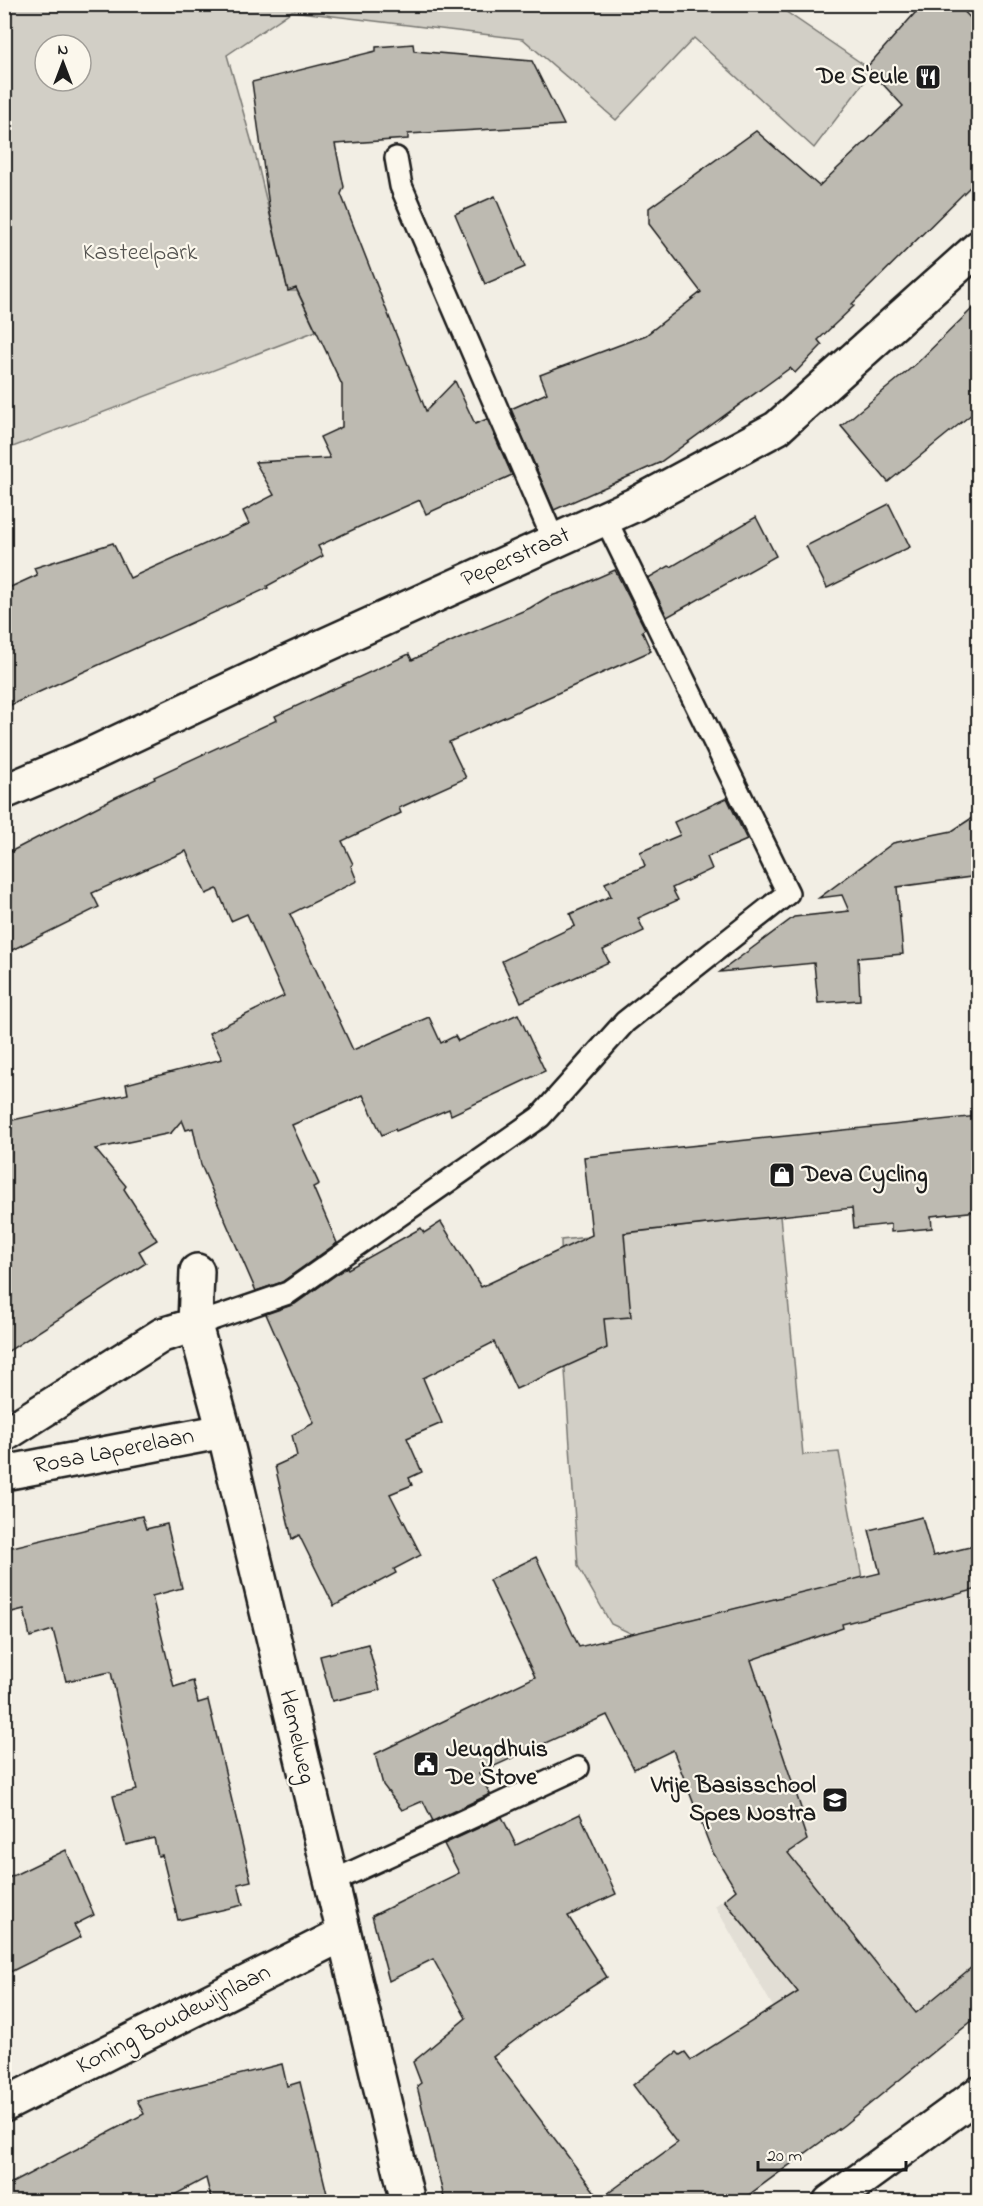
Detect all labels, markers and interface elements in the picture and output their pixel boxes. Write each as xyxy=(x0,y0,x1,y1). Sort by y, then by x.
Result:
north arrow xyxy=(33,33,93,93)
text: N xyxy=(58,38,69,62)
place label: De S'eule xyxy=(816,60,909,95)
restaurant icon: De S'eule xyxy=(913,62,943,92)
park label: Kasteelpark xyxy=(83,236,198,271)
street label: Peperstraat xyxy=(456,518,576,598)
place label: Deva Cycling xyxy=(801,1158,928,1194)
shop icon: Deva Cycling xyxy=(767,1160,797,1190)
street label: Rosa Laperelaan xyxy=(31,1419,197,1485)
street label: Hemelweg xyxy=(268,1687,324,1787)
place label: Jeugdhuis De Stove xyxy=(445,1733,548,1796)
public building icon: Jeugdhuis De Stove xyxy=(411,1749,441,1779)
place label: Vrije Basisschool Spes Nostra xyxy=(650,1769,816,1832)
school or university icon: Vrije Basisschool Spes Nostra xyxy=(820,1785,850,1815)
street label: Koning Boudewijnlaan xyxy=(71,1956,277,2084)
scale bar xyxy=(758,2134,906,2172)
text: 20 m xyxy=(767,2144,802,2170)

